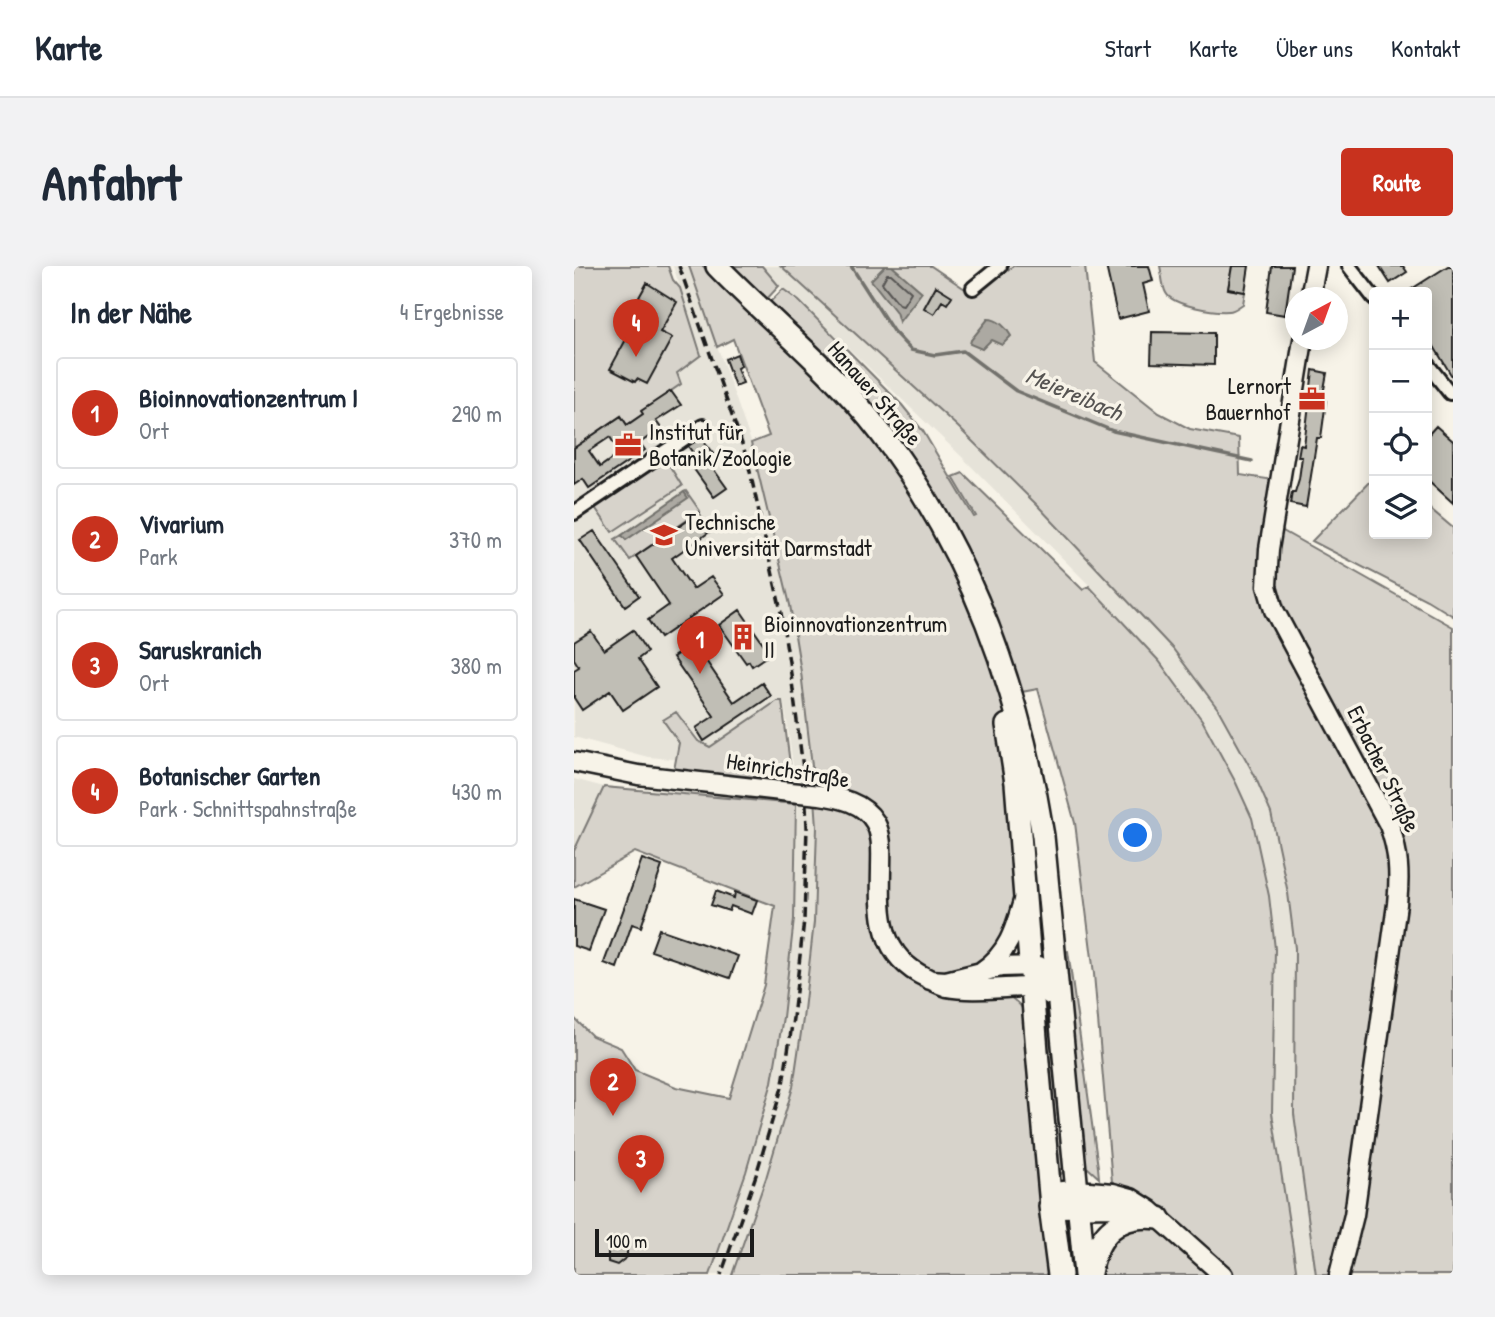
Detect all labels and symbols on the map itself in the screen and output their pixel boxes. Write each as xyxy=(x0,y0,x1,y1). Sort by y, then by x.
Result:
north arrow xyxy=(1285,287,1348,350)
pin: 4 xyxy=(613,299,659,357)
street label: Hanauer Straße xyxy=(821,334,930,452)
water label: Meiereibach xyxy=(1021,358,1129,428)
place label: Lernort Bauernhof xyxy=(1206,370,1292,427)
office icon: Lernort Bauernhof xyxy=(1297,384,1327,414)
place label: Institut für Botanik/Zoologie xyxy=(649,416,792,473)
office icon: Institut für Botanik/Zoologie xyxy=(613,430,643,460)
place label: Technische Universität Darmstadt xyxy=(685,506,873,563)
school or university icon: Technische Universität Darmstadt xyxy=(649,520,679,550)
place label: Bioinnovationzentrum II xyxy=(764,608,947,665)
pin: 1 xyxy=(677,616,723,674)
building icon: Bioinnovationzentrum II xyxy=(728,622,758,652)
street label: Erbacher Straße xyxy=(1340,700,1428,837)
street label: Heinrichstraße xyxy=(724,744,852,795)
your location xyxy=(1118,818,1152,852)
pin: 2 xyxy=(590,1058,636,1116)
pin: 3 xyxy=(618,1135,664,1193)
scale bar xyxy=(595,1226,754,1258)

